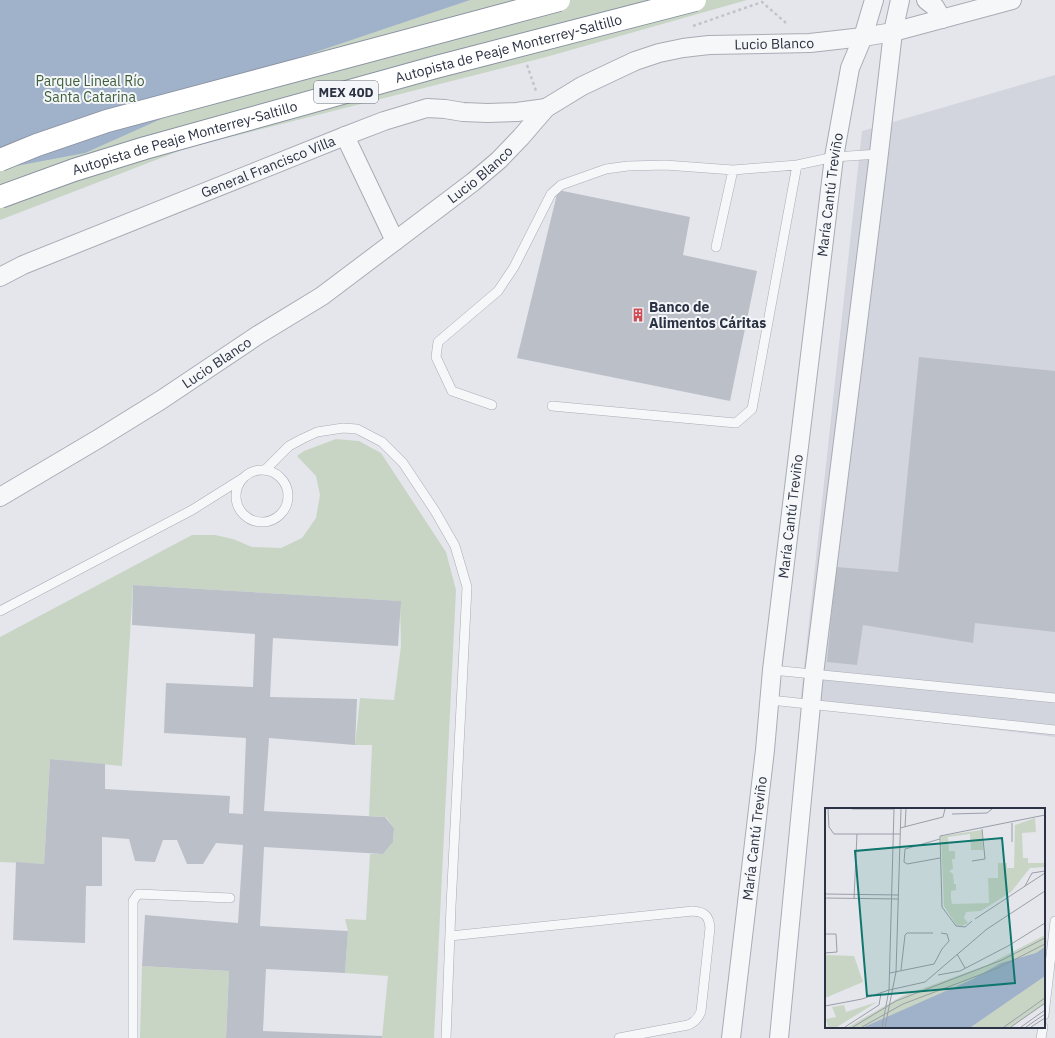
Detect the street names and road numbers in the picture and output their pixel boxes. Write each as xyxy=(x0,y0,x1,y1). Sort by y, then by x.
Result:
street label: Autopista de Peaje Monterrey-Saltillo xyxy=(393,10,624,87)
street label: Lucio Blanco xyxy=(734,34,815,53)
road number: MEX 40D xyxy=(314,81,378,103)
street label: Autopista de Peaje Monterrey-Saltillo xyxy=(70,97,300,179)
street label: María Cantú Treviño xyxy=(813,131,847,258)
street label: General Francisco Villa xyxy=(198,132,339,202)
street label: Lucio Blanco xyxy=(444,142,517,207)
street label: Lucio Blanco xyxy=(179,333,255,392)
street label: María Cantú Treviño xyxy=(774,453,807,579)
street label: María Cantú Treviño xyxy=(738,775,771,901)

